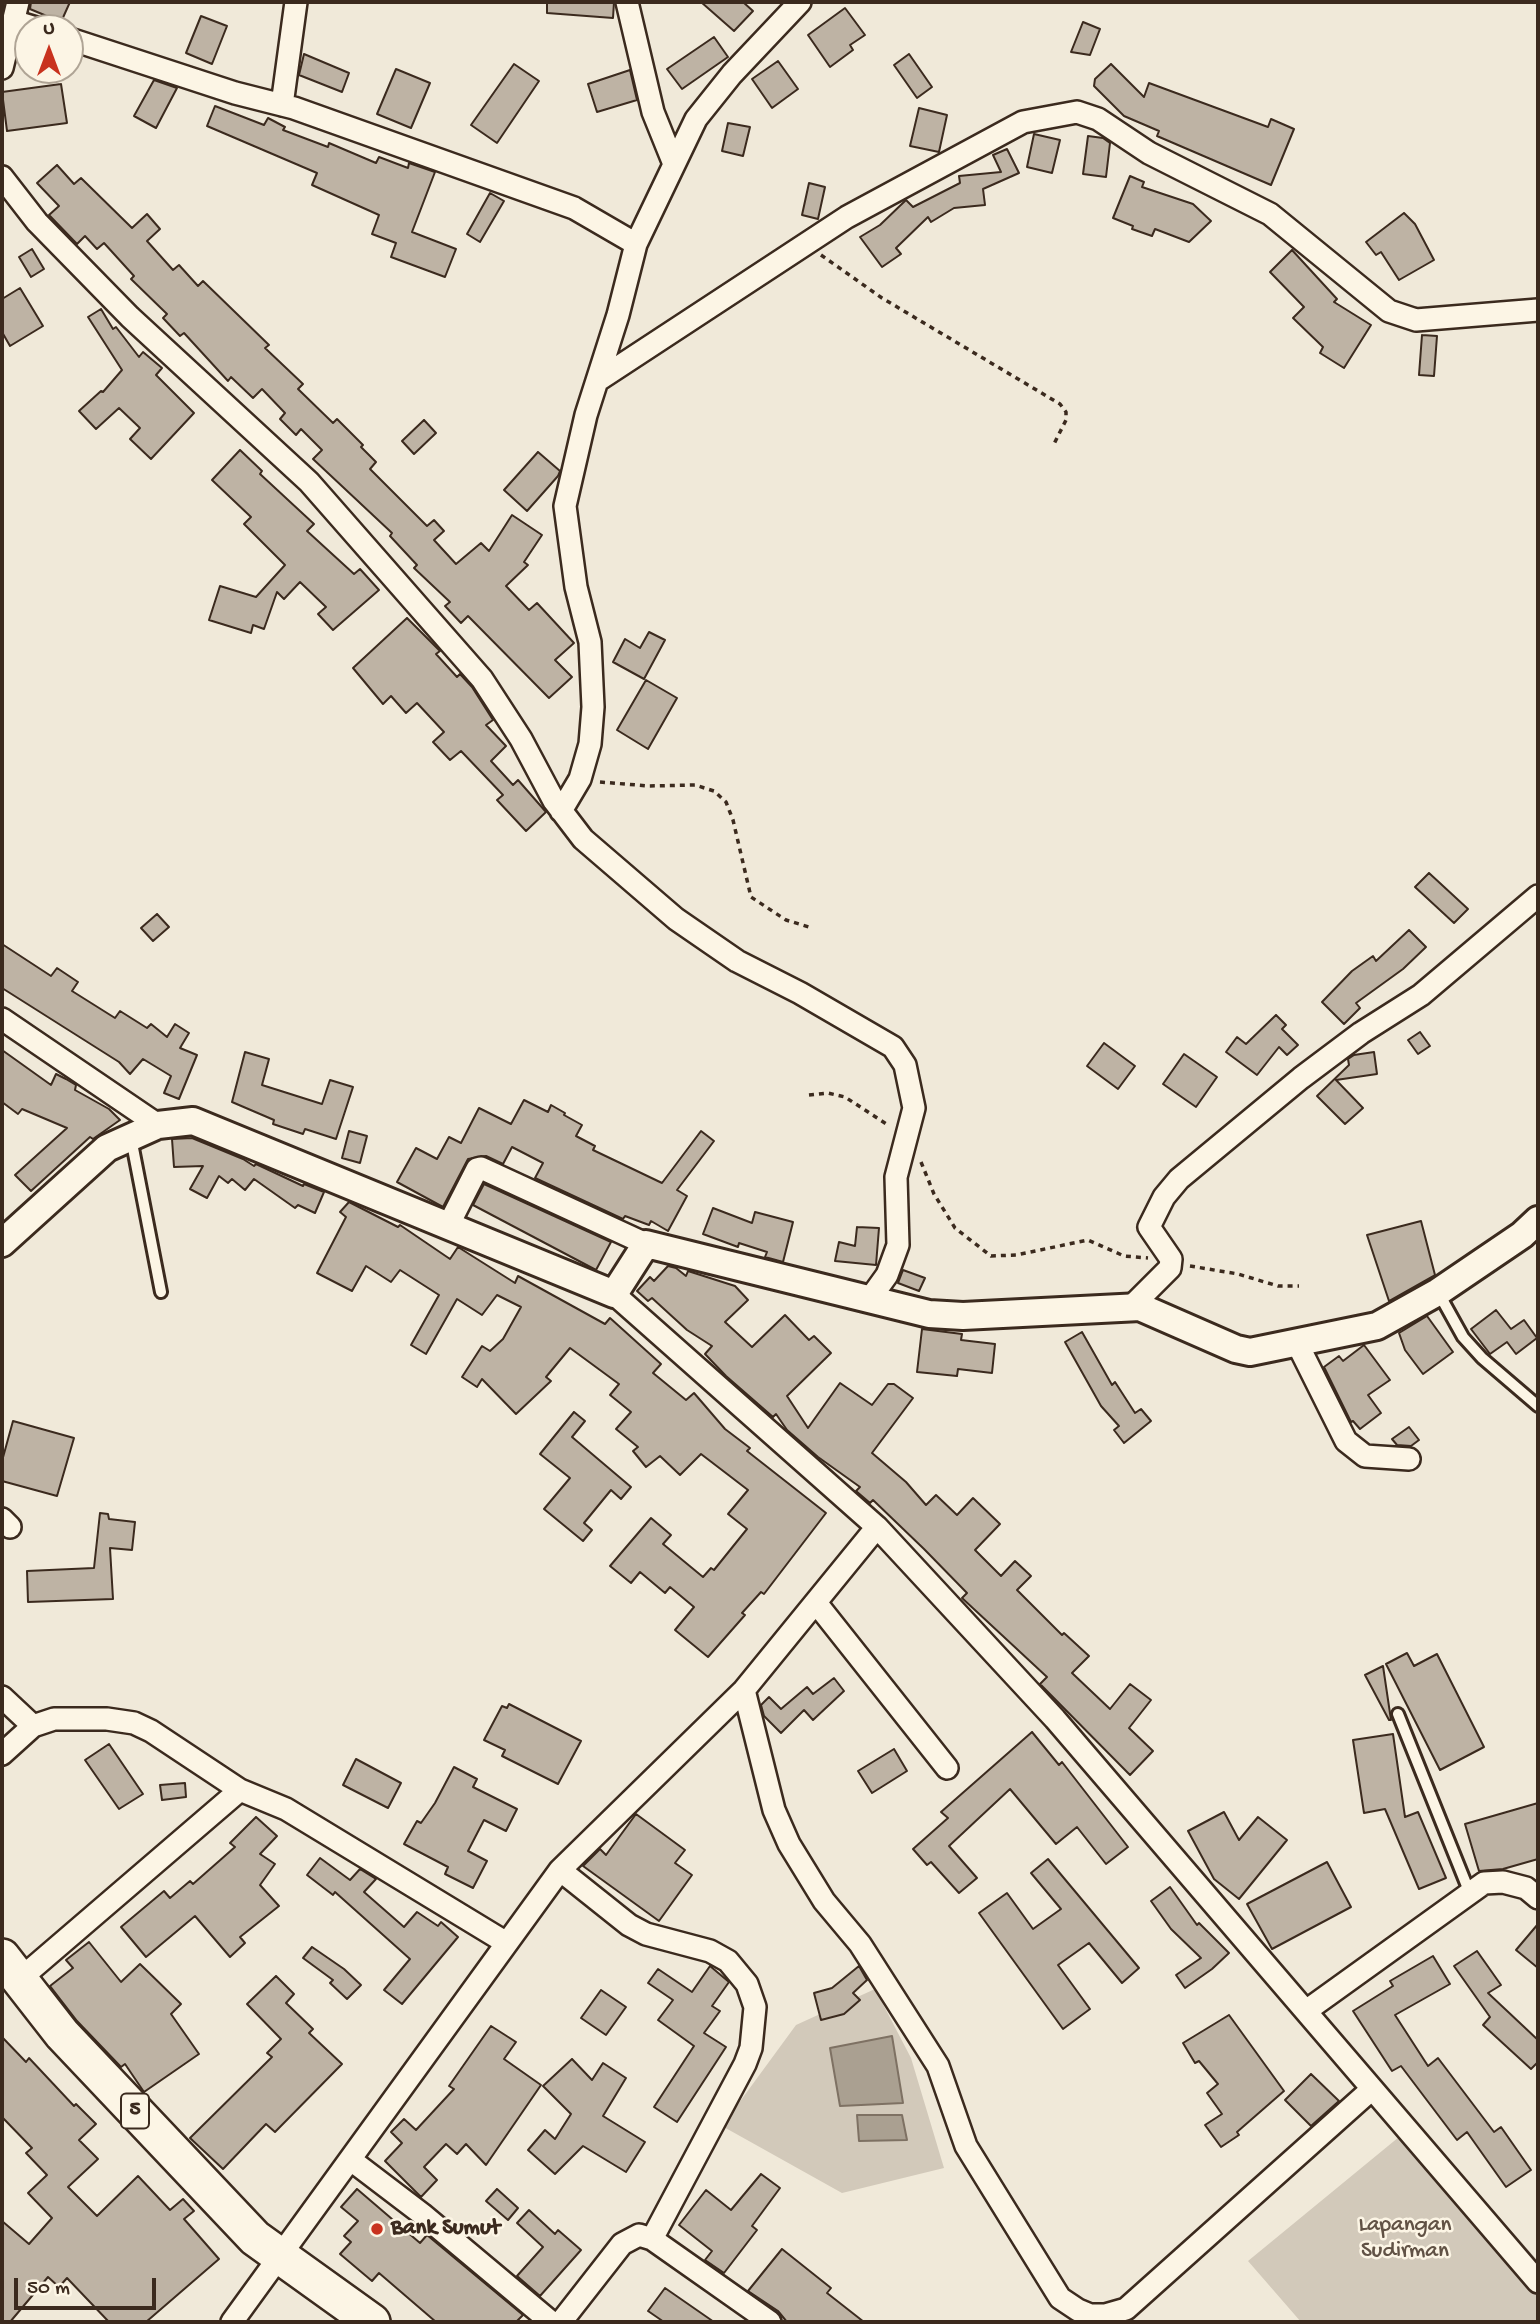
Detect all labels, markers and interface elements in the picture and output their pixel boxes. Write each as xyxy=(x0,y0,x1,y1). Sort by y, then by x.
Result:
north arrow xyxy=(14,14,84,84)
text: U xyxy=(44,18,54,41)
road number: 5 xyxy=(121,2094,149,2128)
park label: Lapangan Sudirman xyxy=(1359,2212,1451,2266)
place label: Bank Sumut xyxy=(391,2215,500,2243)
marker: Bank Sumut xyxy=(369,2221,385,2237)
scale bar xyxy=(18,2264,159,2308)
text: 50 m xyxy=(27,2277,70,2302)

